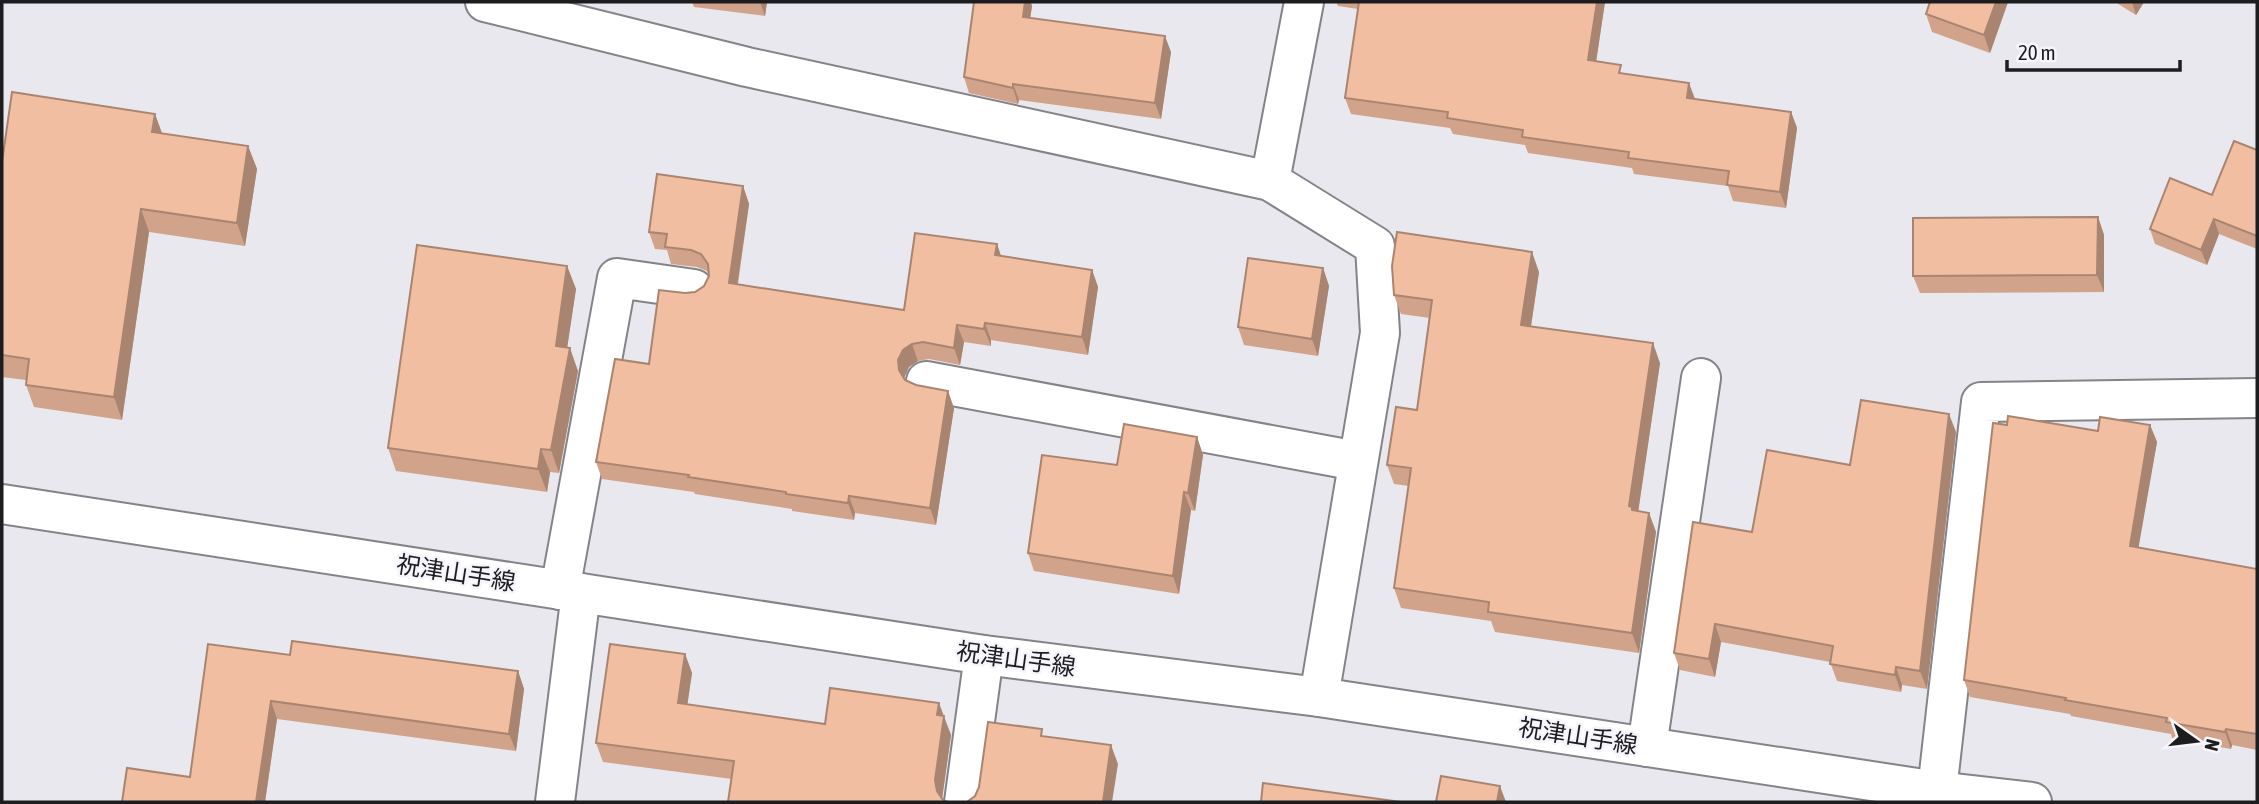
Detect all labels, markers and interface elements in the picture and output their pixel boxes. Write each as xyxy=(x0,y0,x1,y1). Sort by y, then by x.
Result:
scale bar xyxy=(2007,28,2180,72)
text: 20 m xyxy=(2018,40,2056,64)
street label: 祝津山手線 xyxy=(395,550,517,596)
street label: 祝津山手線 xyxy=(955,637,1077,681)
north arrow xyxy=(2161,706,2231,776)
street label: 祝津山手線 xyxy=(1517,713,1639,759)
text: N xyxy=(2200,737,2225,753)

